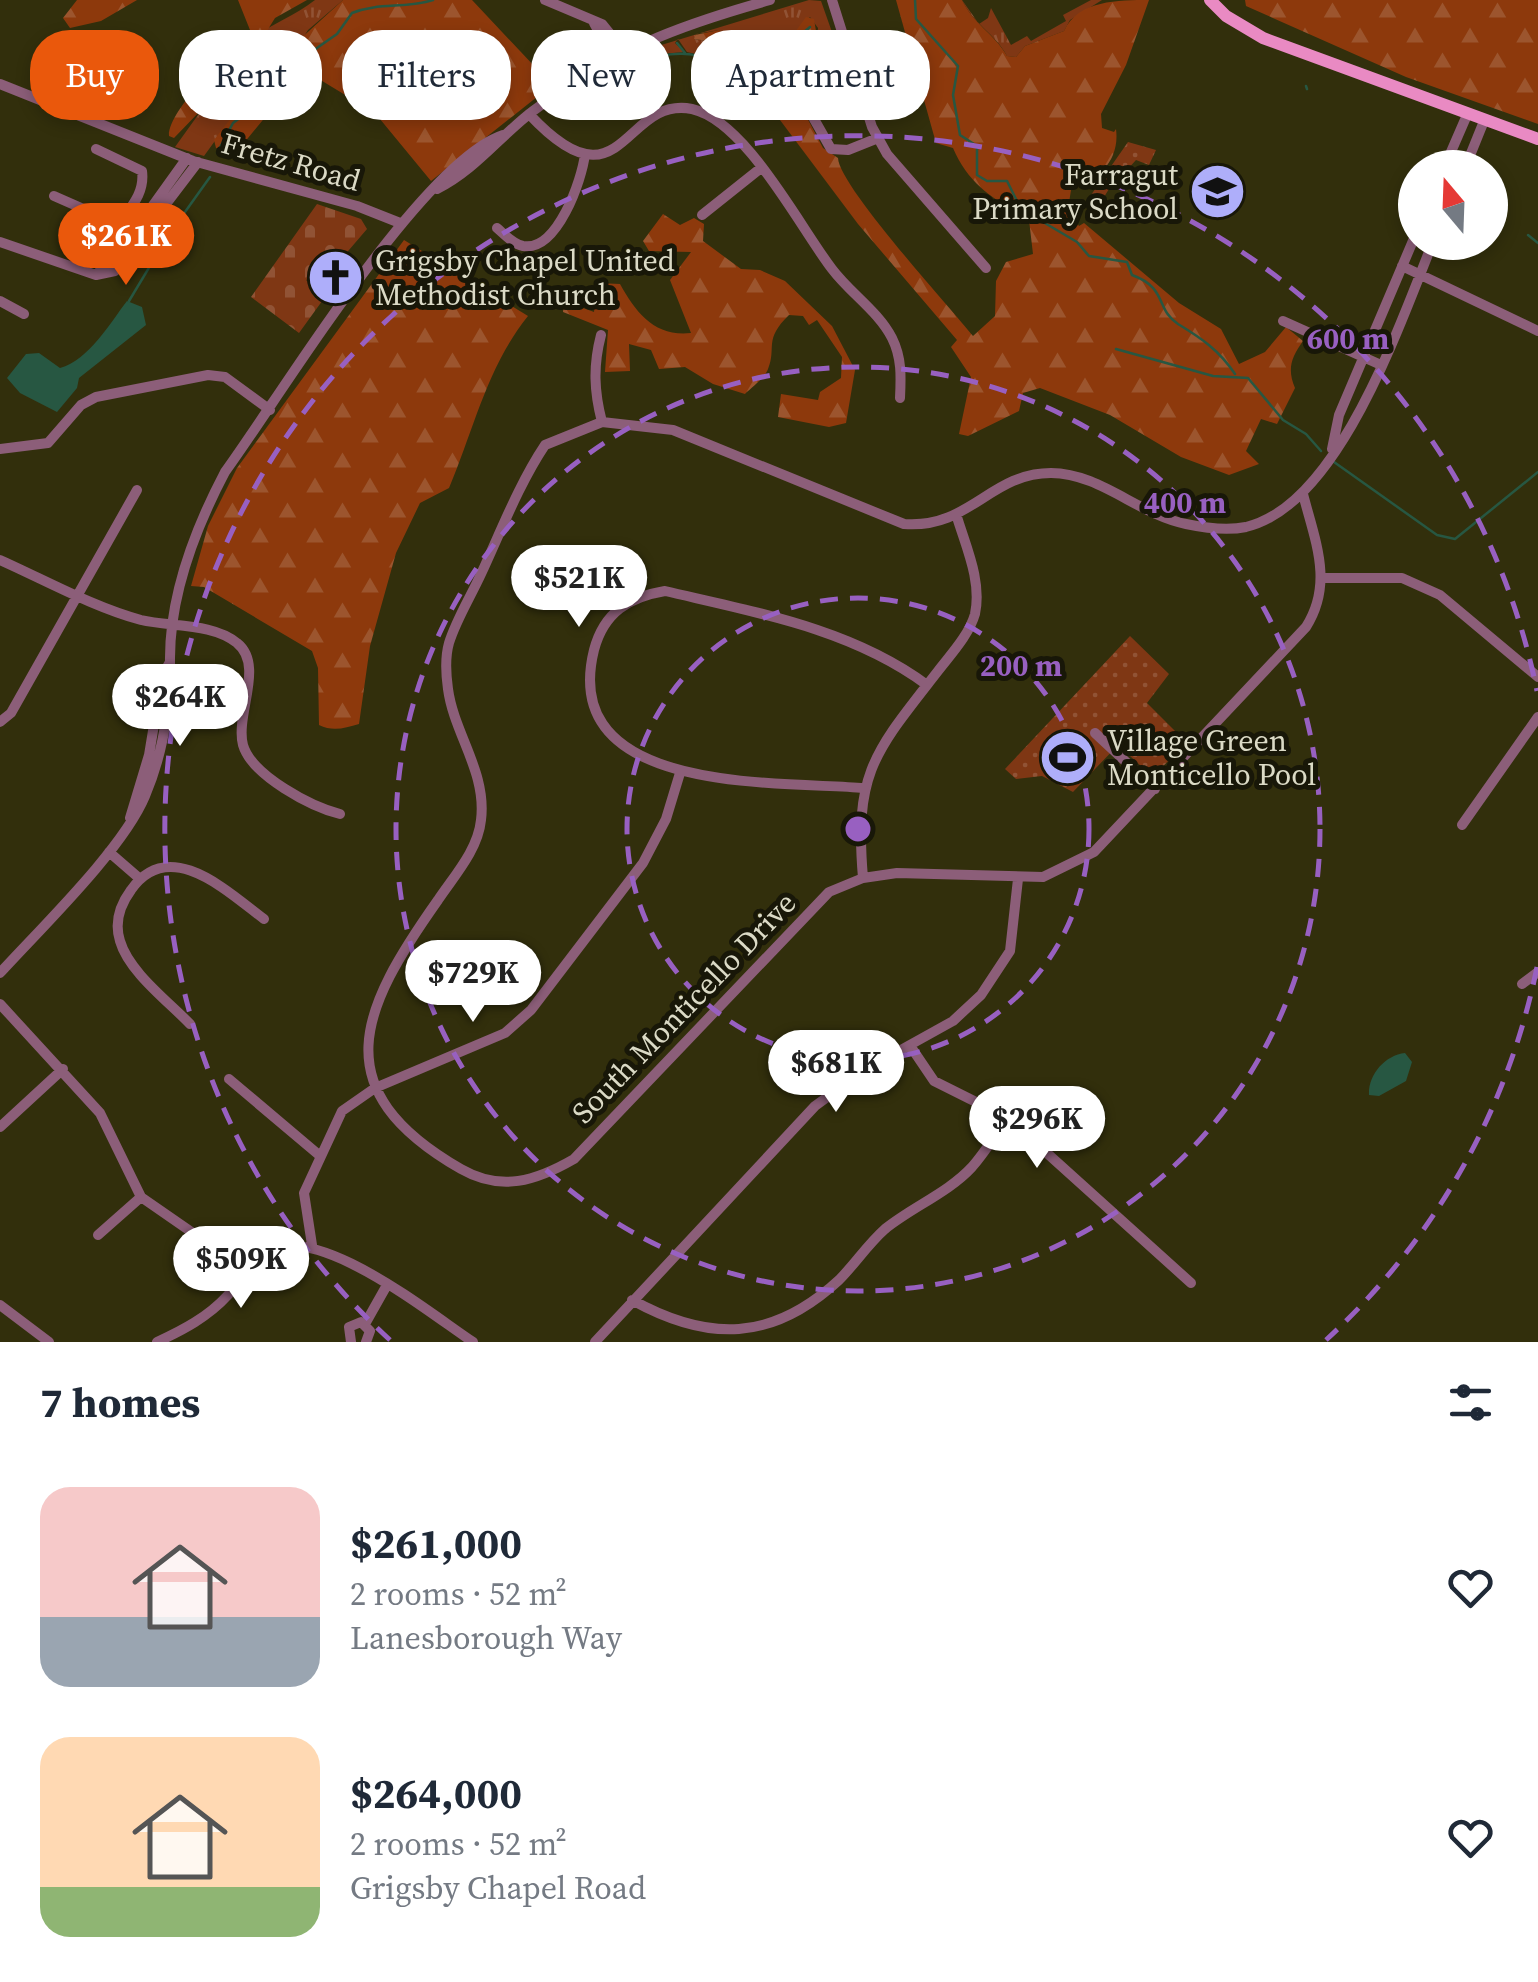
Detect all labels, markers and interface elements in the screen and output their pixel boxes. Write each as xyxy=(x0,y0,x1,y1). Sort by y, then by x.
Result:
chip: Buy xyxy=(30,30,159,120)
chip: Rent xyxy=(179,30,322,120)
chip: Filters xyxy=(342,30,511,120)
chip: New xyxy=(531,30,671,120)
chip: Apartment xyxy=(691,30,930,120)
street label: Fretz Road xyxy=(217,122,365,201)
north arrow xyxy=(1398,150,1508,260)
map controls xyxy=(1398,150,1508,260)
place label: Farragut Primary School xyxy=(972,154,1178,229)
school or university icon: Farragut Primary School xyxy=(1187,162,1247,222)
pin: $261K xyxy=(56,203,196,288)
text: $261K xyxy=(80,213,172,257)
place label: Grigsby Chapel United Methodist Church xyxy=(375,240,675,315)
church icon: Grigsby Chapel United Methodist Church xyxy=(306,248,366,308)
text: 600 m xyxy=(1307,318,1389,359)
text: 400 m xyxy=(1144,482,1226,523)
pin: $521K xyxy=(509,545,649,630)
text: $521K xyxy=(533,555,625,599)
text: 200 m xyxy=(980,645,1062,686)
pin: $264K xyxy=(110,664,250,749)
text: $264K xyxy=(134,674,226,718)
place label: Village Green Monticello Pool xyxy=(1107,720,1316,795)
sports icon: Village Green Monticello Pool xyxy=(1038,728,1098,788)
centre of rings xyxy=(840,811,876,847)
street label: South Monticello Drive xyxy=(562,883,805,1132)
pin: $729K xyxy=(403,940,543,1025)
text: $729K xyxy=(427,950,519,994)
pin: $681K xyxy=(766,1030,906,1115)
text: $681K xyxy=(790,1040,882,1084)
pin: $296K xyxy=(967,1086,1107,1171)
text: $296K xyxy=(991,1096,1083,1140)
pin: $509K xyxy=(171,1226,311,1311)
text: $509K xyxy=(195,1236,287,1280)
text: 7 homes xyxy=(40,1373,200,1431)
icon: filters xyxy=(1443,1375,1498,1430)
text: $261,000 xyxy=(350,1514,522,1572)
icon: home xyxy=(120,1527,240,1647)
icon: heart xyxy=(1443,1560,1498,1615)
text: 2 rooms · 52 m² xyxy=(350,1572,567,1616)
text: Lanesborough Way xyxy=(350,1616,622,1660)
text: $264,000 xyxy=(350,1764,522,1822)
icon: home xyxy=(120,1777,240,1897)
icon: heart xyxy=(1443,1810,1498,1865)
text: 2 rooms · 52 m² xyxy=(350,1822,567,1866)
text: Grigsby Chapel Road xyxy=(350,1866,646,1910)

